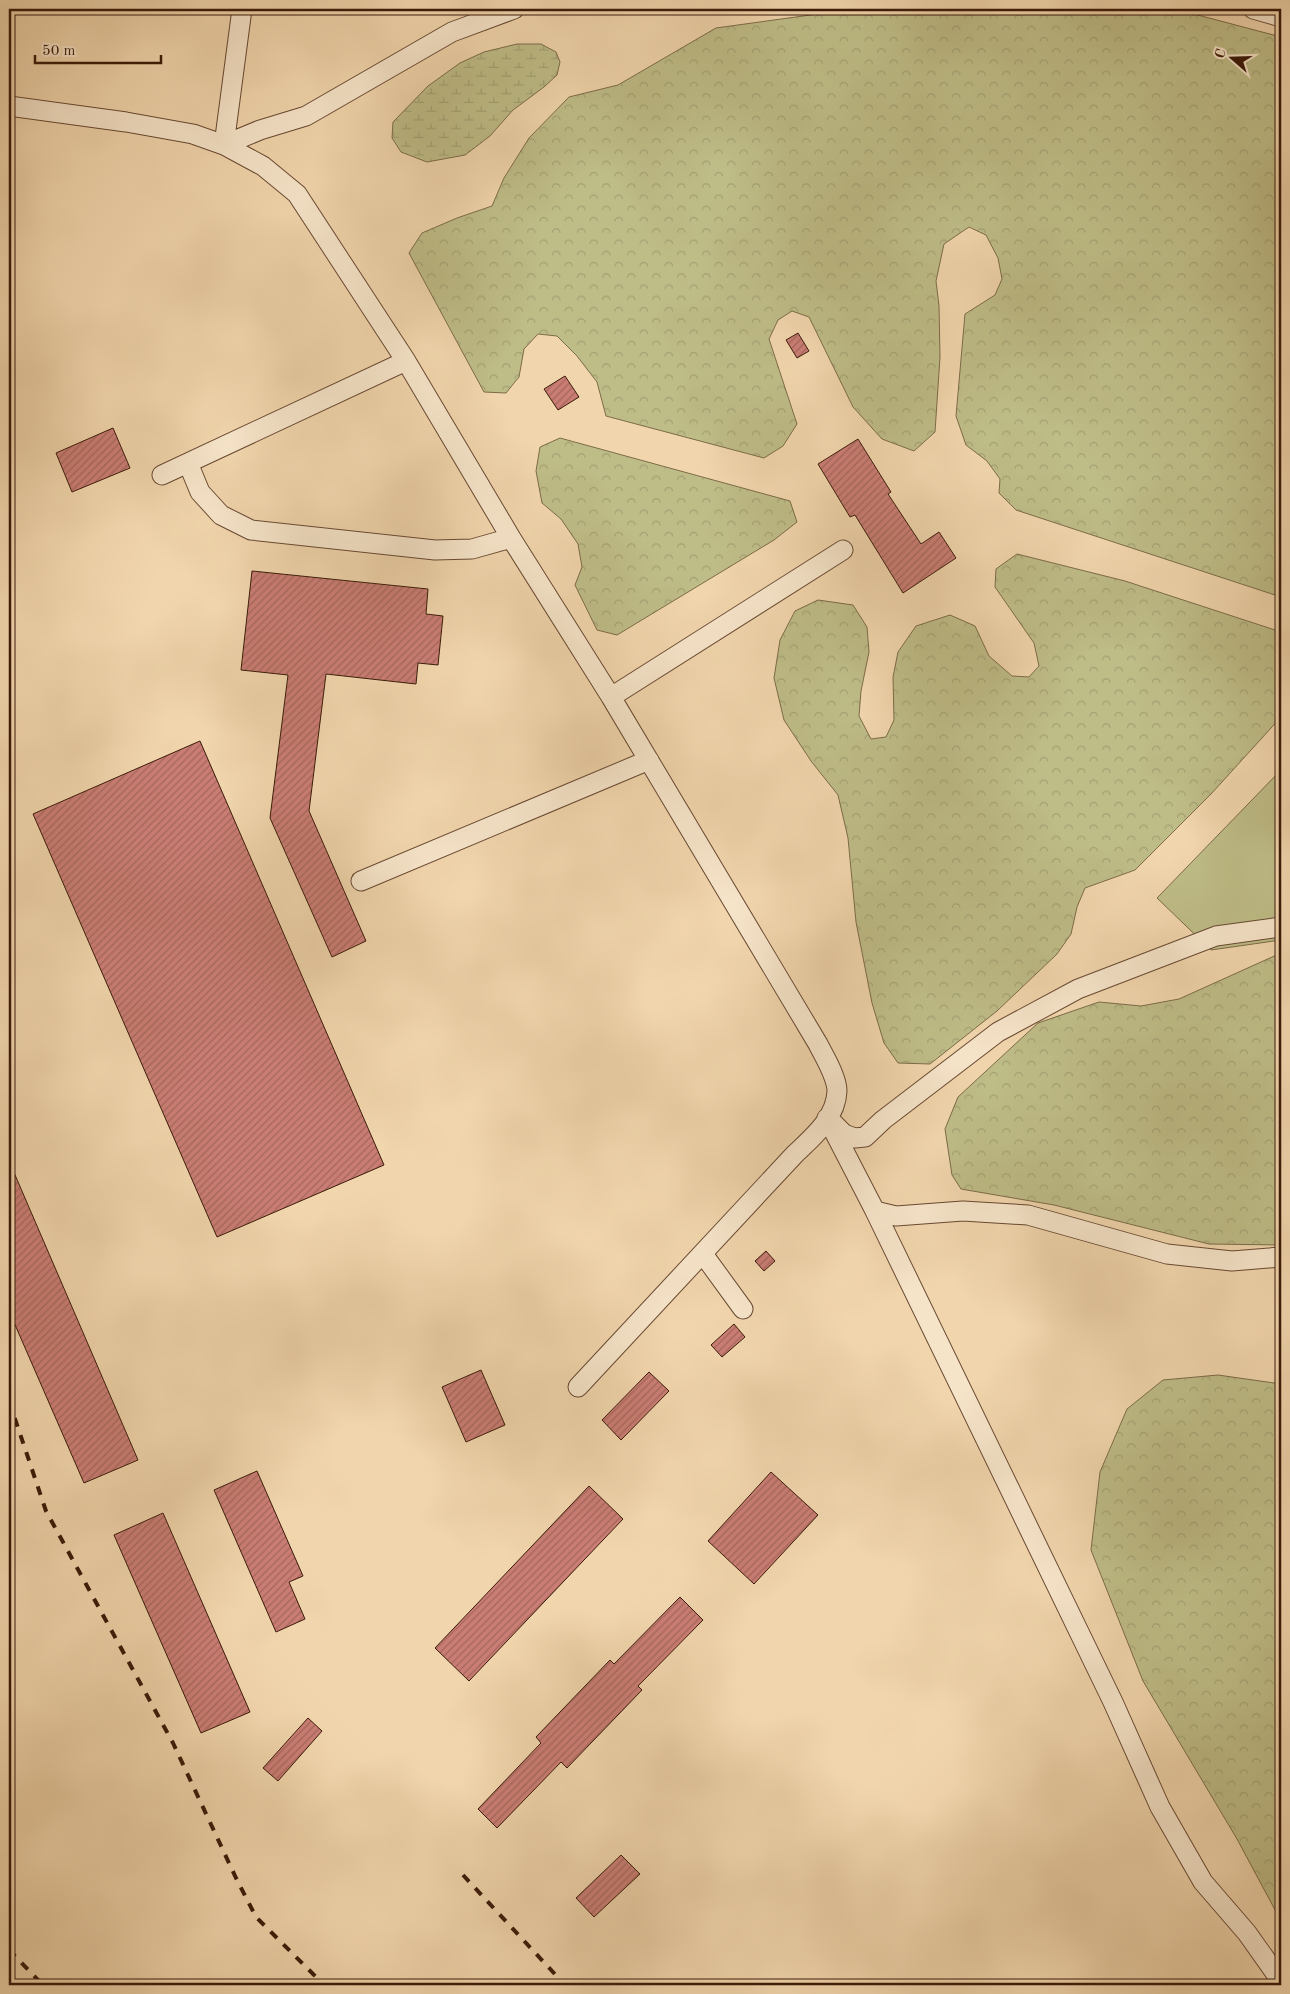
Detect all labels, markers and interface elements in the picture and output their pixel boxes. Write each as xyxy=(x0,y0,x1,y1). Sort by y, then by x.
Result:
scale bar xyxy=(35,32,161,64)
north arrow xyxy=(1208,32,1258,82)
text: 50 m xyxy=(42,44,76,59)
text: С xyxy=(1213,47,1229,61)

